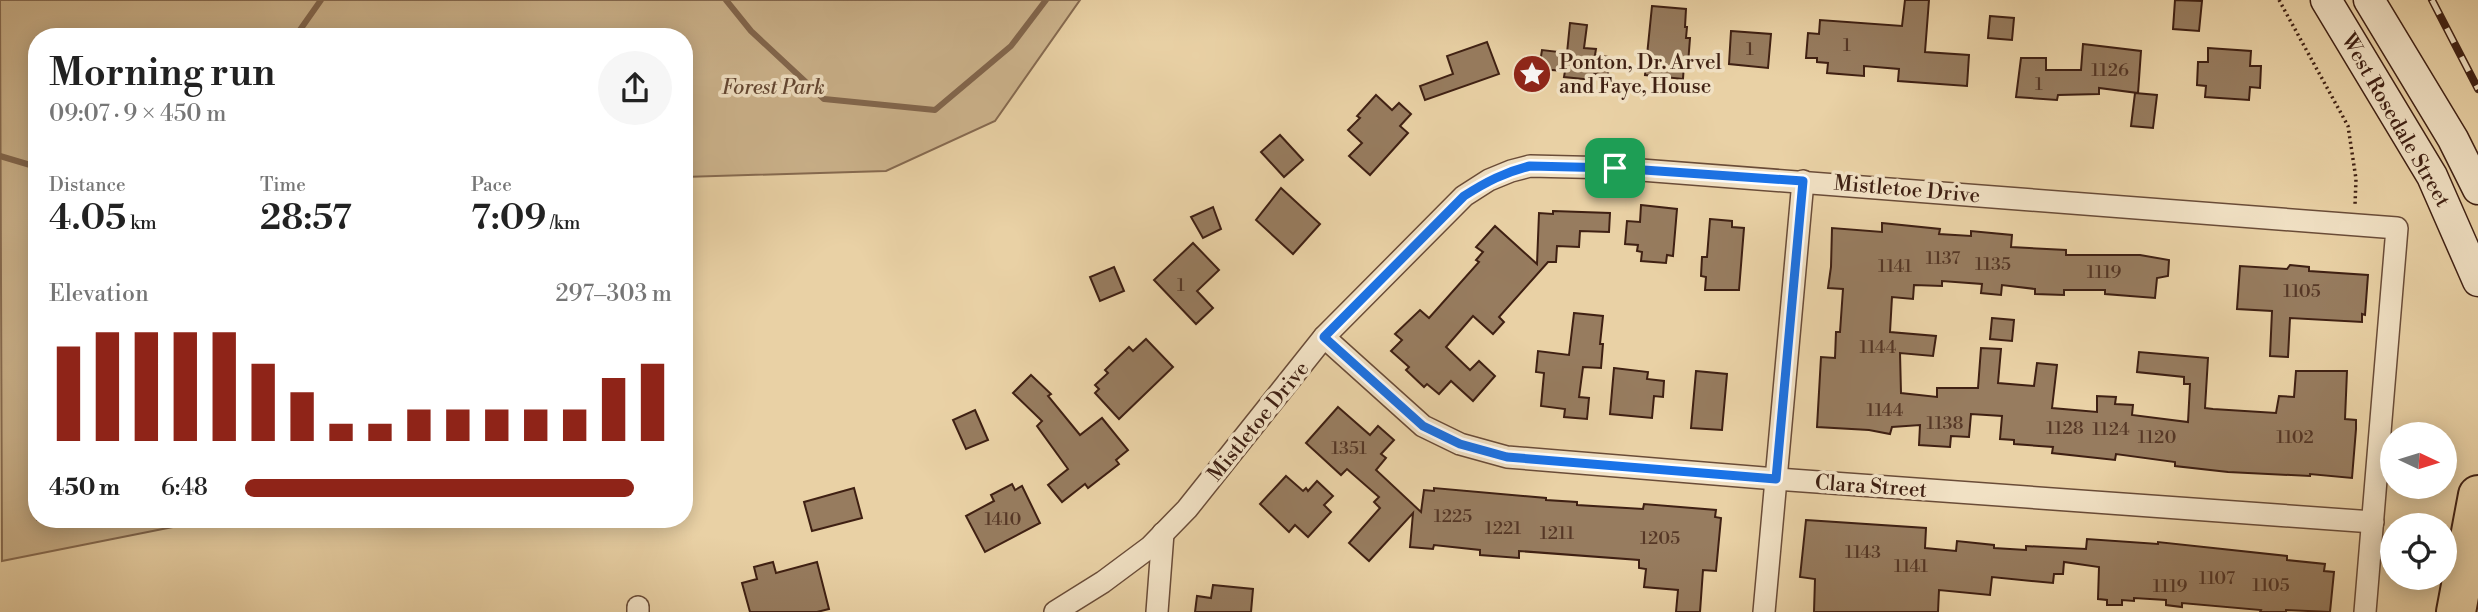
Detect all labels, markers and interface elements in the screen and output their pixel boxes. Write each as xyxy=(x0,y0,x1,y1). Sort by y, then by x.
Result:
street label: West Rosedale Street xyxy=(2334,28,2456,212)
house number: 1 xyxy=(1843,34,1851,57)
house number: 1 xyxy=(1746,38,1754,61)
text: Morning run xyxy=(49,50,275,97)
place label: Ponton, Dr. Arvel and Faye, House xyxy=(1559,50,1722,100)
button: share xyxy=(598,51,672,125)
place icon: Ponton, Dr. Arvel and Faye, House xyxy=(1511,53,1553,95)
house number: 1126 xyxy=(2091,59,2129,82)
house number: 1 xyxy=(2035,73,2043,96)
park label: Forest Park xyxy=(721,75,825,101)
text: 09:07 · 9 × 450 m xyxy=(49,100,226,128)
pin xyxy=(1585,138,1645,198)
icon: arrive xyxy=(1596,149,1634,187)
street label: Mistletoe Drive xyxy=(1833,171,1981,209)
text: Distance xyxy=(49,173,126,197)
text: Time xyxy=(260,173,306,197)
text: Pace xyxy=(471,173,512,197)
text: 4.05 xyxy=(49,197,126,240)
text: 28:57 xyxy=(260,197,352,240)
text: 7:09 xyxy=(471,197,546,240)
text: km xyxy=(126,211,157,235)
text: /km xyxy=(546,211,580,235)
house number: 1137 xyxy=(1926,247,1960,270)
house number: 1135 xyxy=(1975,253,2011,276)
house number: 1141 xyxy=(1878,255,1912,278)
house number: 1119 xyxy=(2087,261,2121,284)
house number: 1 xyxy=(1177,274,1185,297)
text: Elevation xyxy=(49,280,149,308)
text: 297–303 m xyxy=(555,280,672,308)
house number: 1105 xyxy=(2283,280,2321,303)
house number: 1144 xyxy=(1859,336,1897,359)
street label: Mistletoe Drive xyxy=(1202,356,1315,487)
house number: 1144 xyxy=(1866,399,1904,422)
house number: 1138 xyxy=(1926,412,1964,435)
house number: 1128 xyxy=(2046,417,2084,440)
house number: 1124 xyxy=(2092,418,2130,441)
north arrow xyxy=(2380,422,2457,499)
map controls xyxy=(2380,422,2457,590)
house number: 1120 xyxy=(2138,426,2176,449)
house number: 1102 xyxy=(2276,426,2314,449)
house number: 1351 xyxy=(1331,437,1367,460)
street label: Clara Street xyxy=(1814,470,1928,504)
text: 450 m xyxy=(49,474,120,502)
text: 6:48 xyxy=(161,474,208,502)
house number: 1225 xyxy=(1434,505,1472,528)
house number: 1410 xyxy=(985,508,1021,531)
button: locate xyxy=(2380,513,2457,590)
house number: 1221 xyxy=(1485,517,1522,540)
house number: 1211 xyxy=(1540,522,1575,545)
house number: 1205 xyxy=(1640,527,1680,550)
house number: 1143 xyxy=(1845,541,1881,564)
house number: 1141 xyxy=(1894,555,1928,578)
house number: 1107 xyxy=(2199,567,2235,590)
house number: 1105 xyxy=(2252,574,2290,597)
house number: 1119 xyxy=(2153,575,2187,598)

